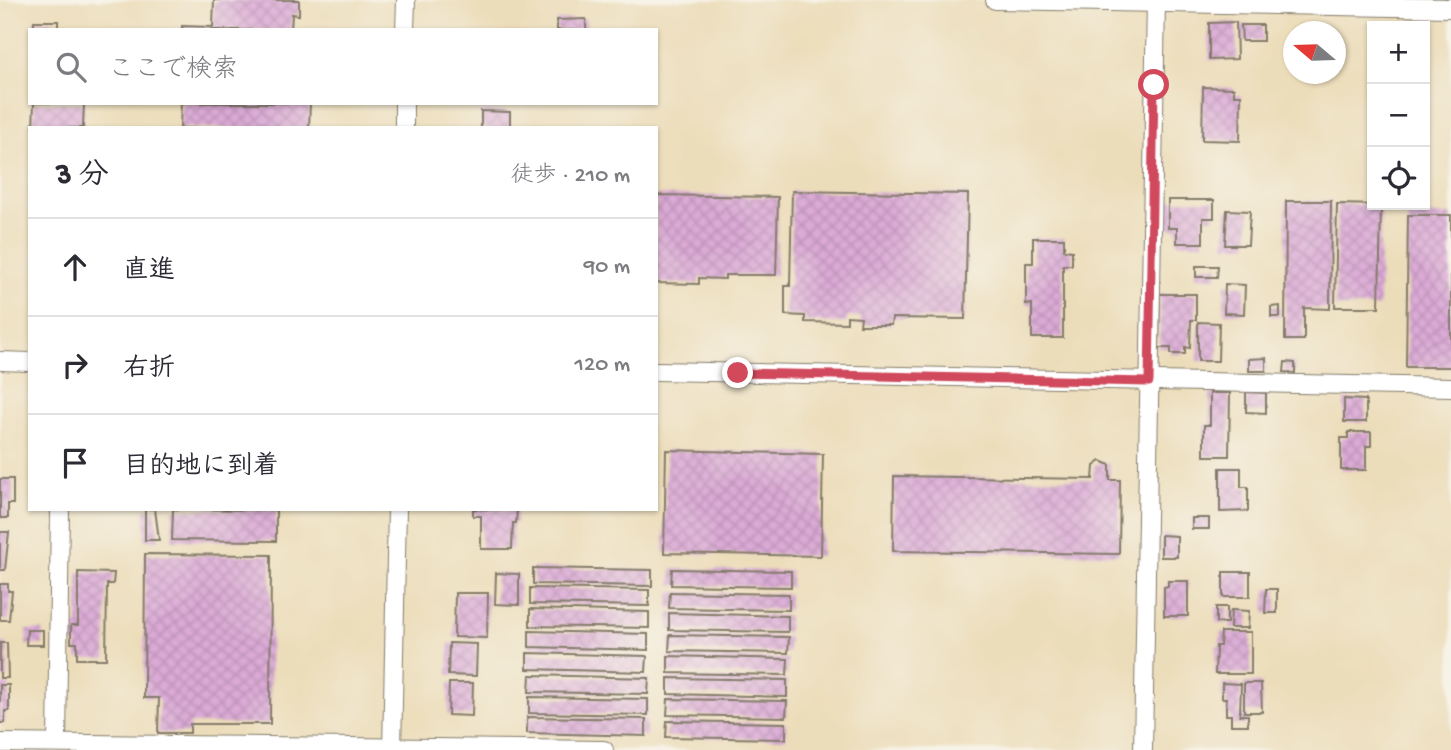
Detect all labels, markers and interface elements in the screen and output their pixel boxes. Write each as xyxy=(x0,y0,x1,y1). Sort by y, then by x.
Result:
north arrow xyxy=(1283,21,1346,84)
map controls xyxy=(1367,21,1430,210)
button: + xyxy=(1367,21,1430,84)
search box xyxy=(28,28,658,105)
icon: search xyxy=(52,48,90,86)
text: ここで検索 xyxy=(108,56,238,87)
route start xyxy=(1138,69,1169,100)
button: − xyxy=(1367,84,1430,147)
button: locate xyxy=(1367,147,1430,210)
text: 3 分 xyxy=(56,160,109,195)
text: 徒歩 · 210 m xyxy=(510,163,630,190)
icon: ahead xyxy=(56,248,94,286)
text: 90 m xyxy=(584,254,630,281)
text: 直進 xyxy=(123,257,175,288)
icon: right xyxy=(56,346,94,384)
text: 120 m xyxy=(575,352,630,379)
text: 右折 xyxy=(123,355,175,386)
route end xyxy=(722,357,753,388)
icon: arrive xyxy=(56,444,94,482)
text: 目的地に到着 xyxy=(123,453,279,484)

